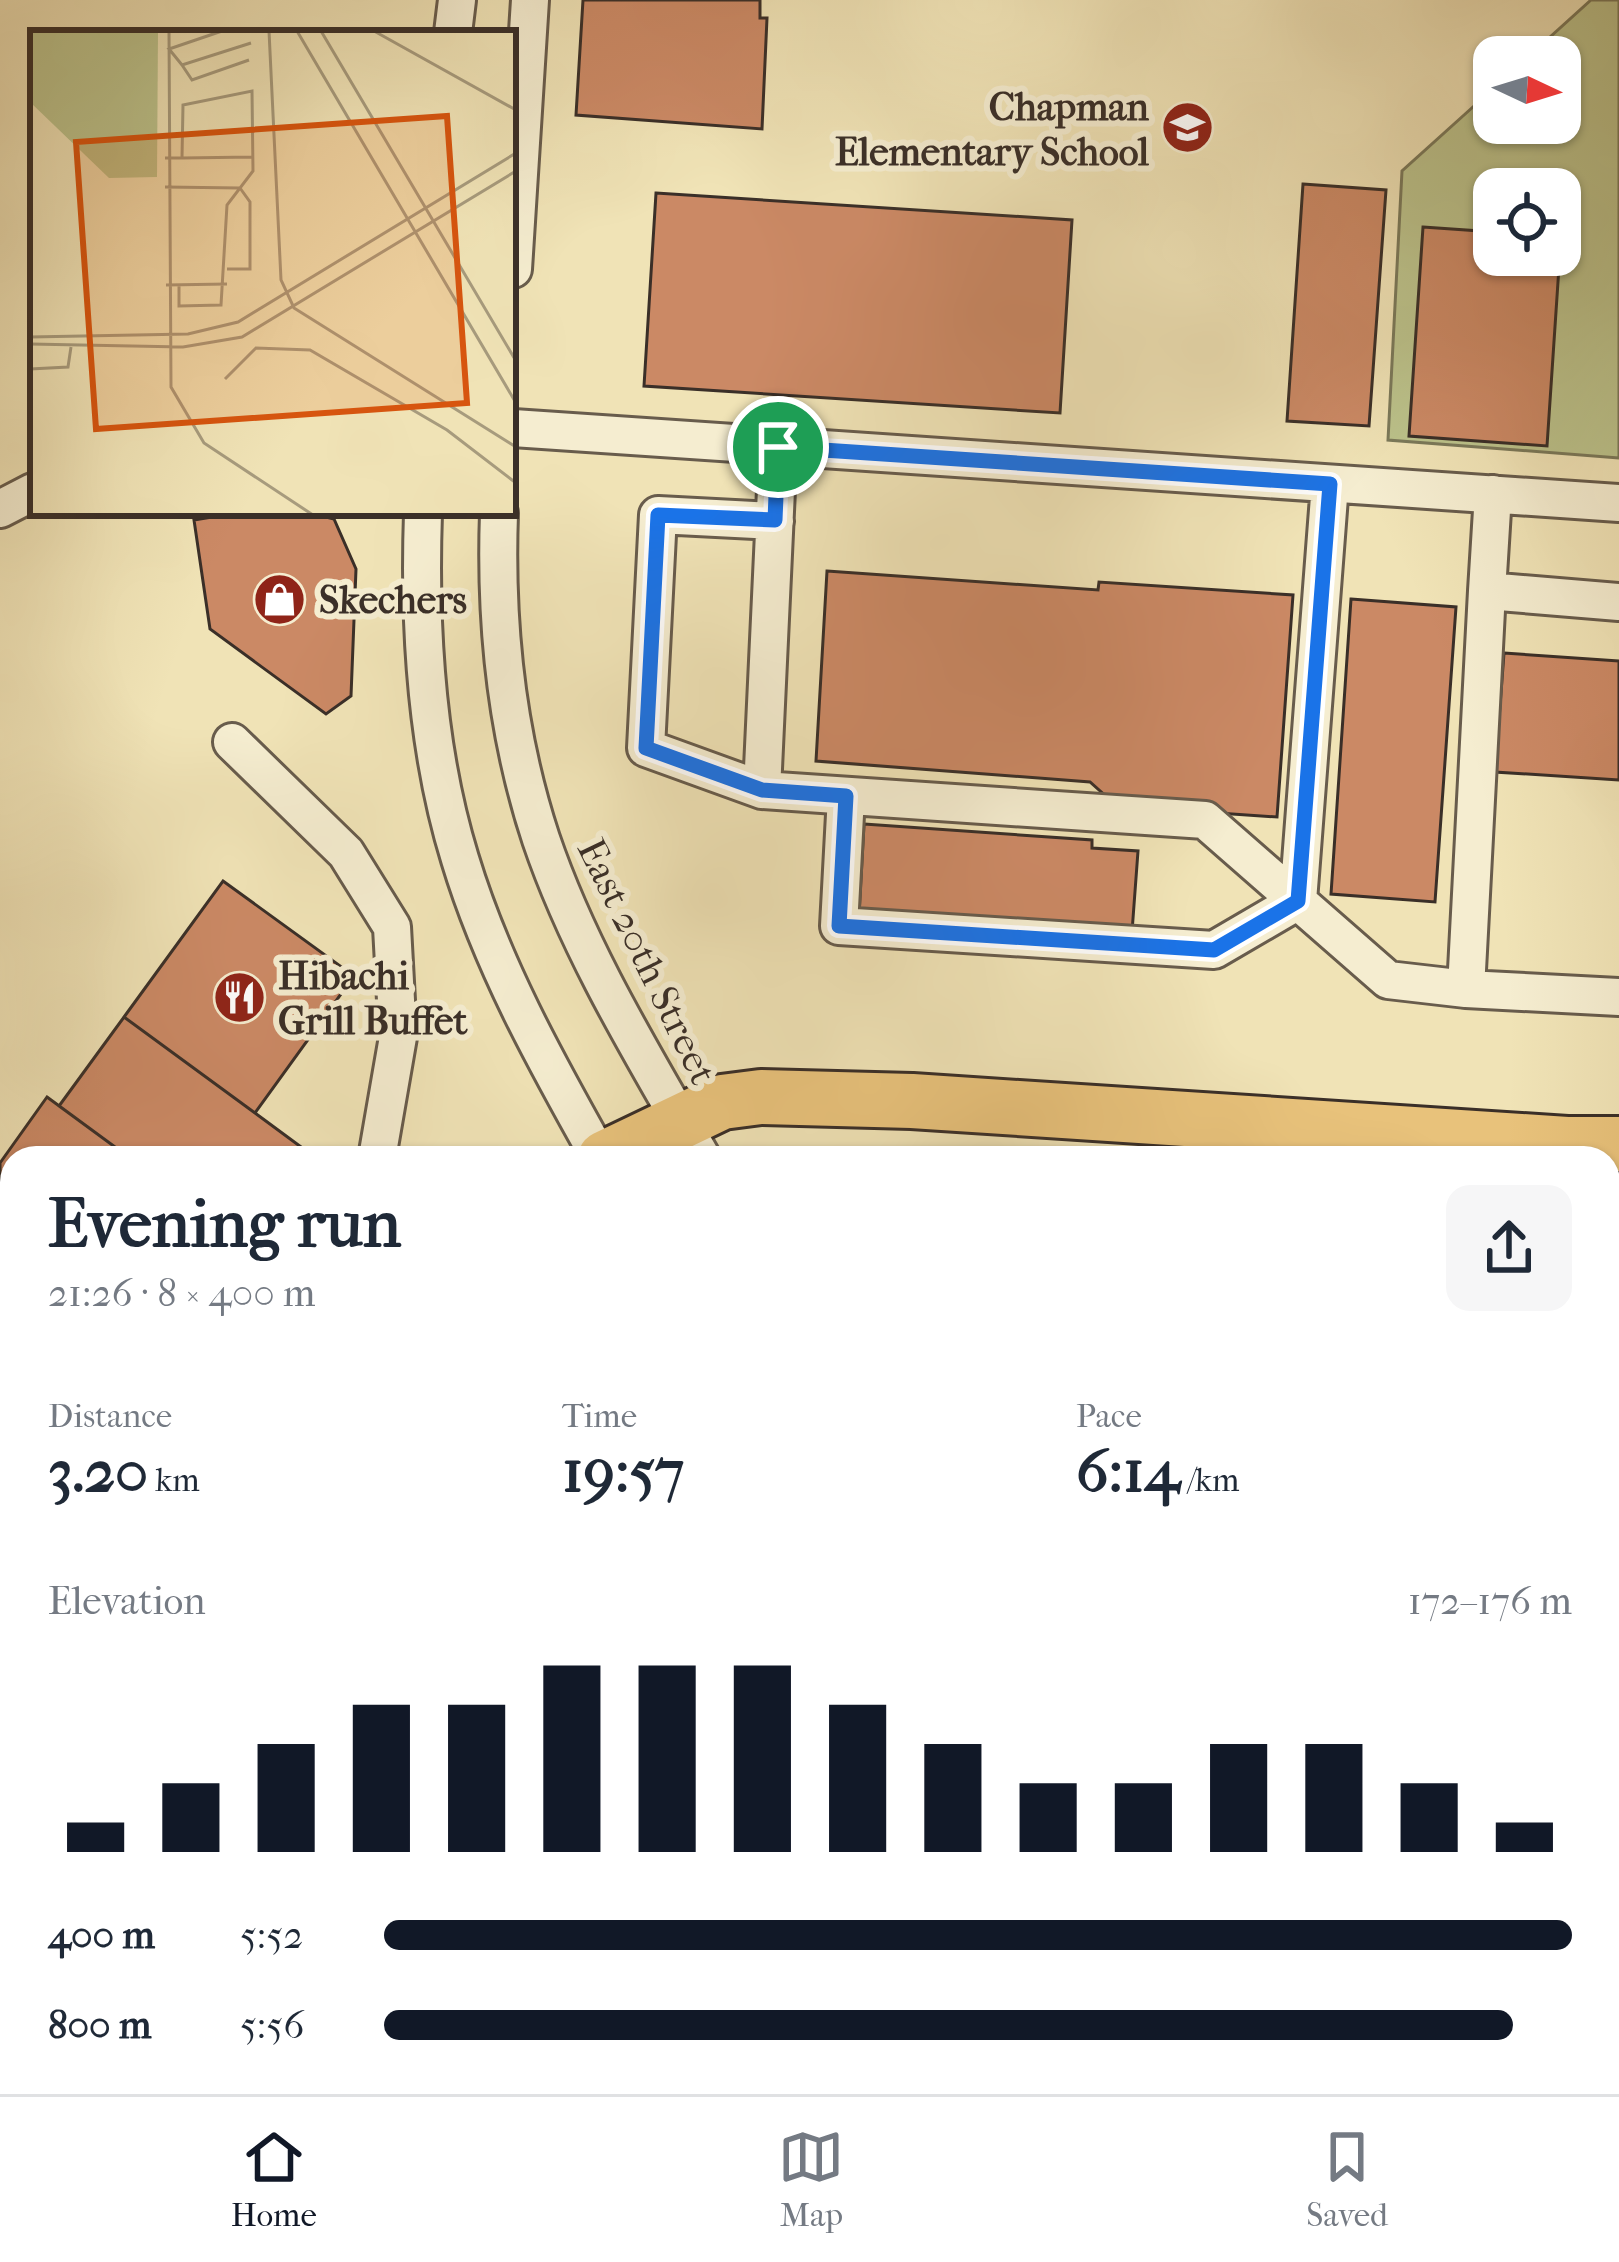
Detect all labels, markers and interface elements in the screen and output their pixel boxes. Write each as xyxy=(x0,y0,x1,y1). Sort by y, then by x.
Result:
inset map xyxy=(30,30,516,516)
north arrow xyxy=(1473,36,1581,144)
map controls xyxy=(1473,36,1581,276)
place label: Chapman Elementary School xyxy=(835,84,1149,175)
school or university icon: Chapman Elementary School xyxy=(1160,100,1216,156)
button: locate xyxy=(1473,168,1581,276)
pin xyxy=(727,396,829,498)
icon: arrive xyxy=(745,414,811,480)
shop icon: Skechers xyxy=(252,571,308,627)
place label: Skechers xyxy=(319,577,467,623)
street label: East 20th Street xyxy=(568,831,726,1092)
place label: Hibachi Grill Buffet xyxy=(278,953,468,1044)
restaurant icon: Hibachi Grill Buffet xyxy=(211,969,267,1025)
button: share xyxy=(1446,1185,1572,1311)
text: Evening run xyxy=(48,1186,401,1263)
text: 21:26 · 8 × 400 m xyxy=(48,1270,315,1316)
text: Distance xyxy=(48,1397,172,1436)
text: Time xyxy=(562,1397,637,1436)
text: Pace xyxy=(1076,1397,1142,1436)
text: 3.20 xyxy=(48,1436,148,1507)
text: 19:57 xyxy=(562,1436,684,1507)
text: 6:14 xyxy=(1076,1436,1180,1507)
text: km xyxy=(148,1461,200,1500)
text: /km xyxy=(1180,1461,1239,1500)
text: Elevation xyxy=(48,1578,206,1624)
text: 172–176 m xyxy=(1408,1578,1572,1624)
text: 400 m xyxy=(48,1912,155,1958)
text: 5:52 xyxy=(240,1912,303,1958)
text: 800 m xyxy=(48,2002,151,2048)
text: 5:56 xyxy=(240,2002,304,2048)
tab: Home xyxy=(231,2124,317,2235)
tab: Map xyxy=(778,2124,844,2235)
tab: Saved xyxy=(1306,2124,1388,2235)

